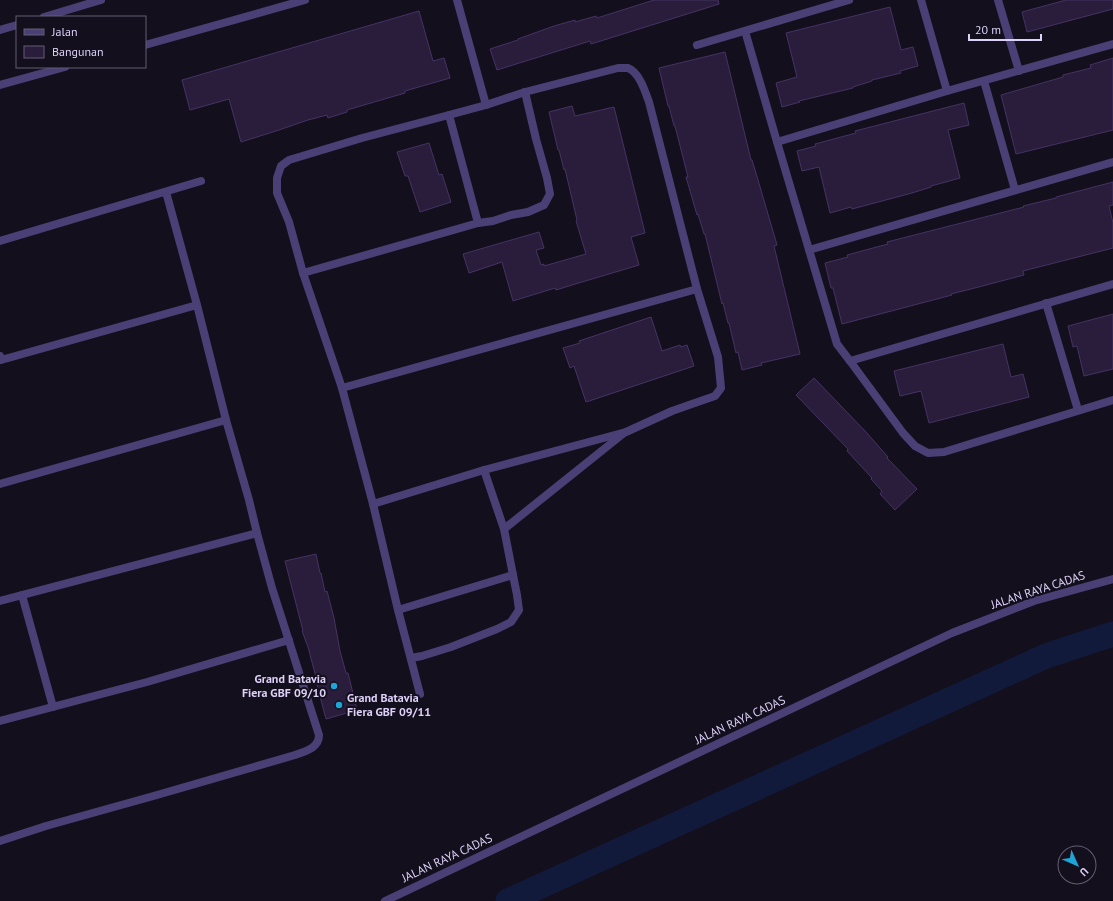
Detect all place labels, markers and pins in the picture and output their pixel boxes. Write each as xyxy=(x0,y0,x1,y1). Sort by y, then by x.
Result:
place label: Grand Batavia Fiera GBF 09/10 xyxy=(242,671,326,700)
marker: Grand Batavia Fiera GBF 09/10 xyxy=(329,681,339,691)
place label: Grand Batavia Fiera GBF 09/11 xyxy=(347,690,431,719)
marker: Grand Batavia Fiera GBF 09/11 xyxy=(334,700,344,710)

